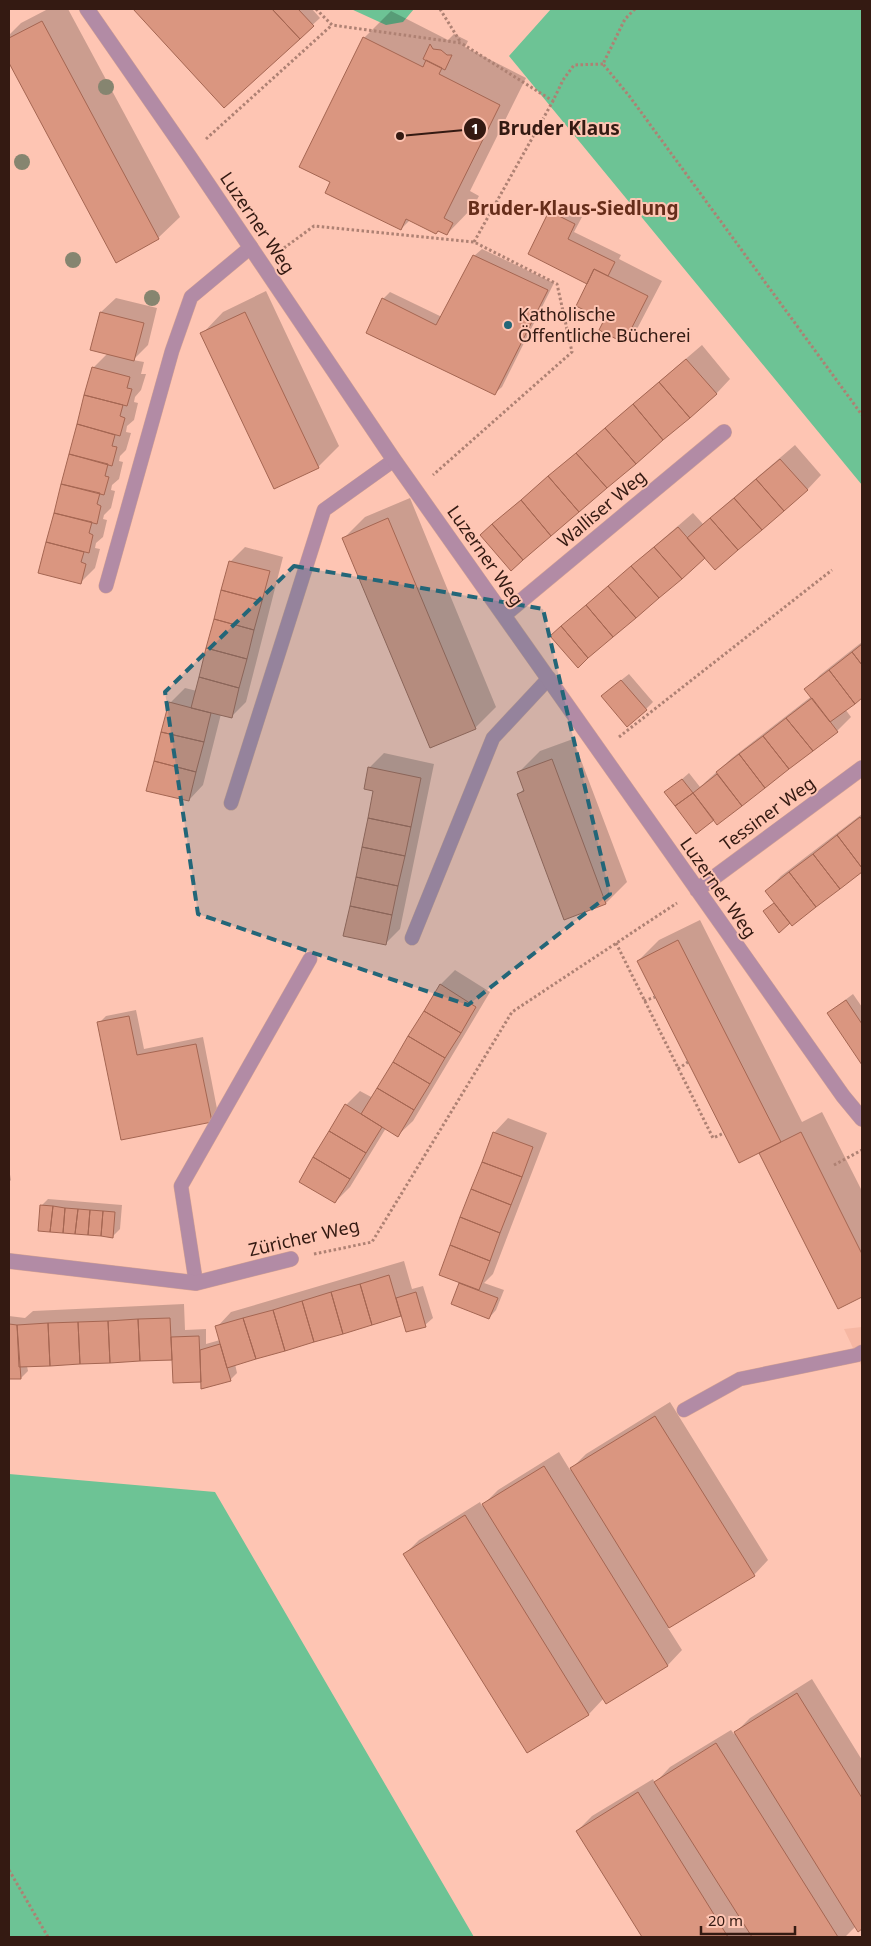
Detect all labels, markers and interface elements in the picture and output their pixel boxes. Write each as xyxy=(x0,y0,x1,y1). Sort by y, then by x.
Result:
callout: Bruder Klaus xyxy=(463,112,630,146)
text: Bruder Klaus xyxy=(498,115,620,141)
text: 1 xyxy=(471,118,479,138)
street label: Luzerner Weg xyxy=(215,167,301,278)
district label: Bruder-Klaus-Siedlung xyxy=(468,195,678,221)
place label: Katholische Öffentliche Bücherei xyxy=(518,302,691,347)
marker: Katholische Öffentliche Bücherei xyxy=(502,319,514,331)
street label: Walliser Weg xyxy=(552,464,651,552)
street label: Luzerner Weg xyxy=(442,500,529,610)
street label: Tessiner Weg xyxy=(715,771,820,856)
street label: Luzerner Weg xyxy=(675,832,762,942)
street label: Züricher Weg xyxy=(246,1213,362,1261)
scale bar xyxy=(701,1904,795,1936)
text: 20 m xyxy=(708,1910,743,1930)

